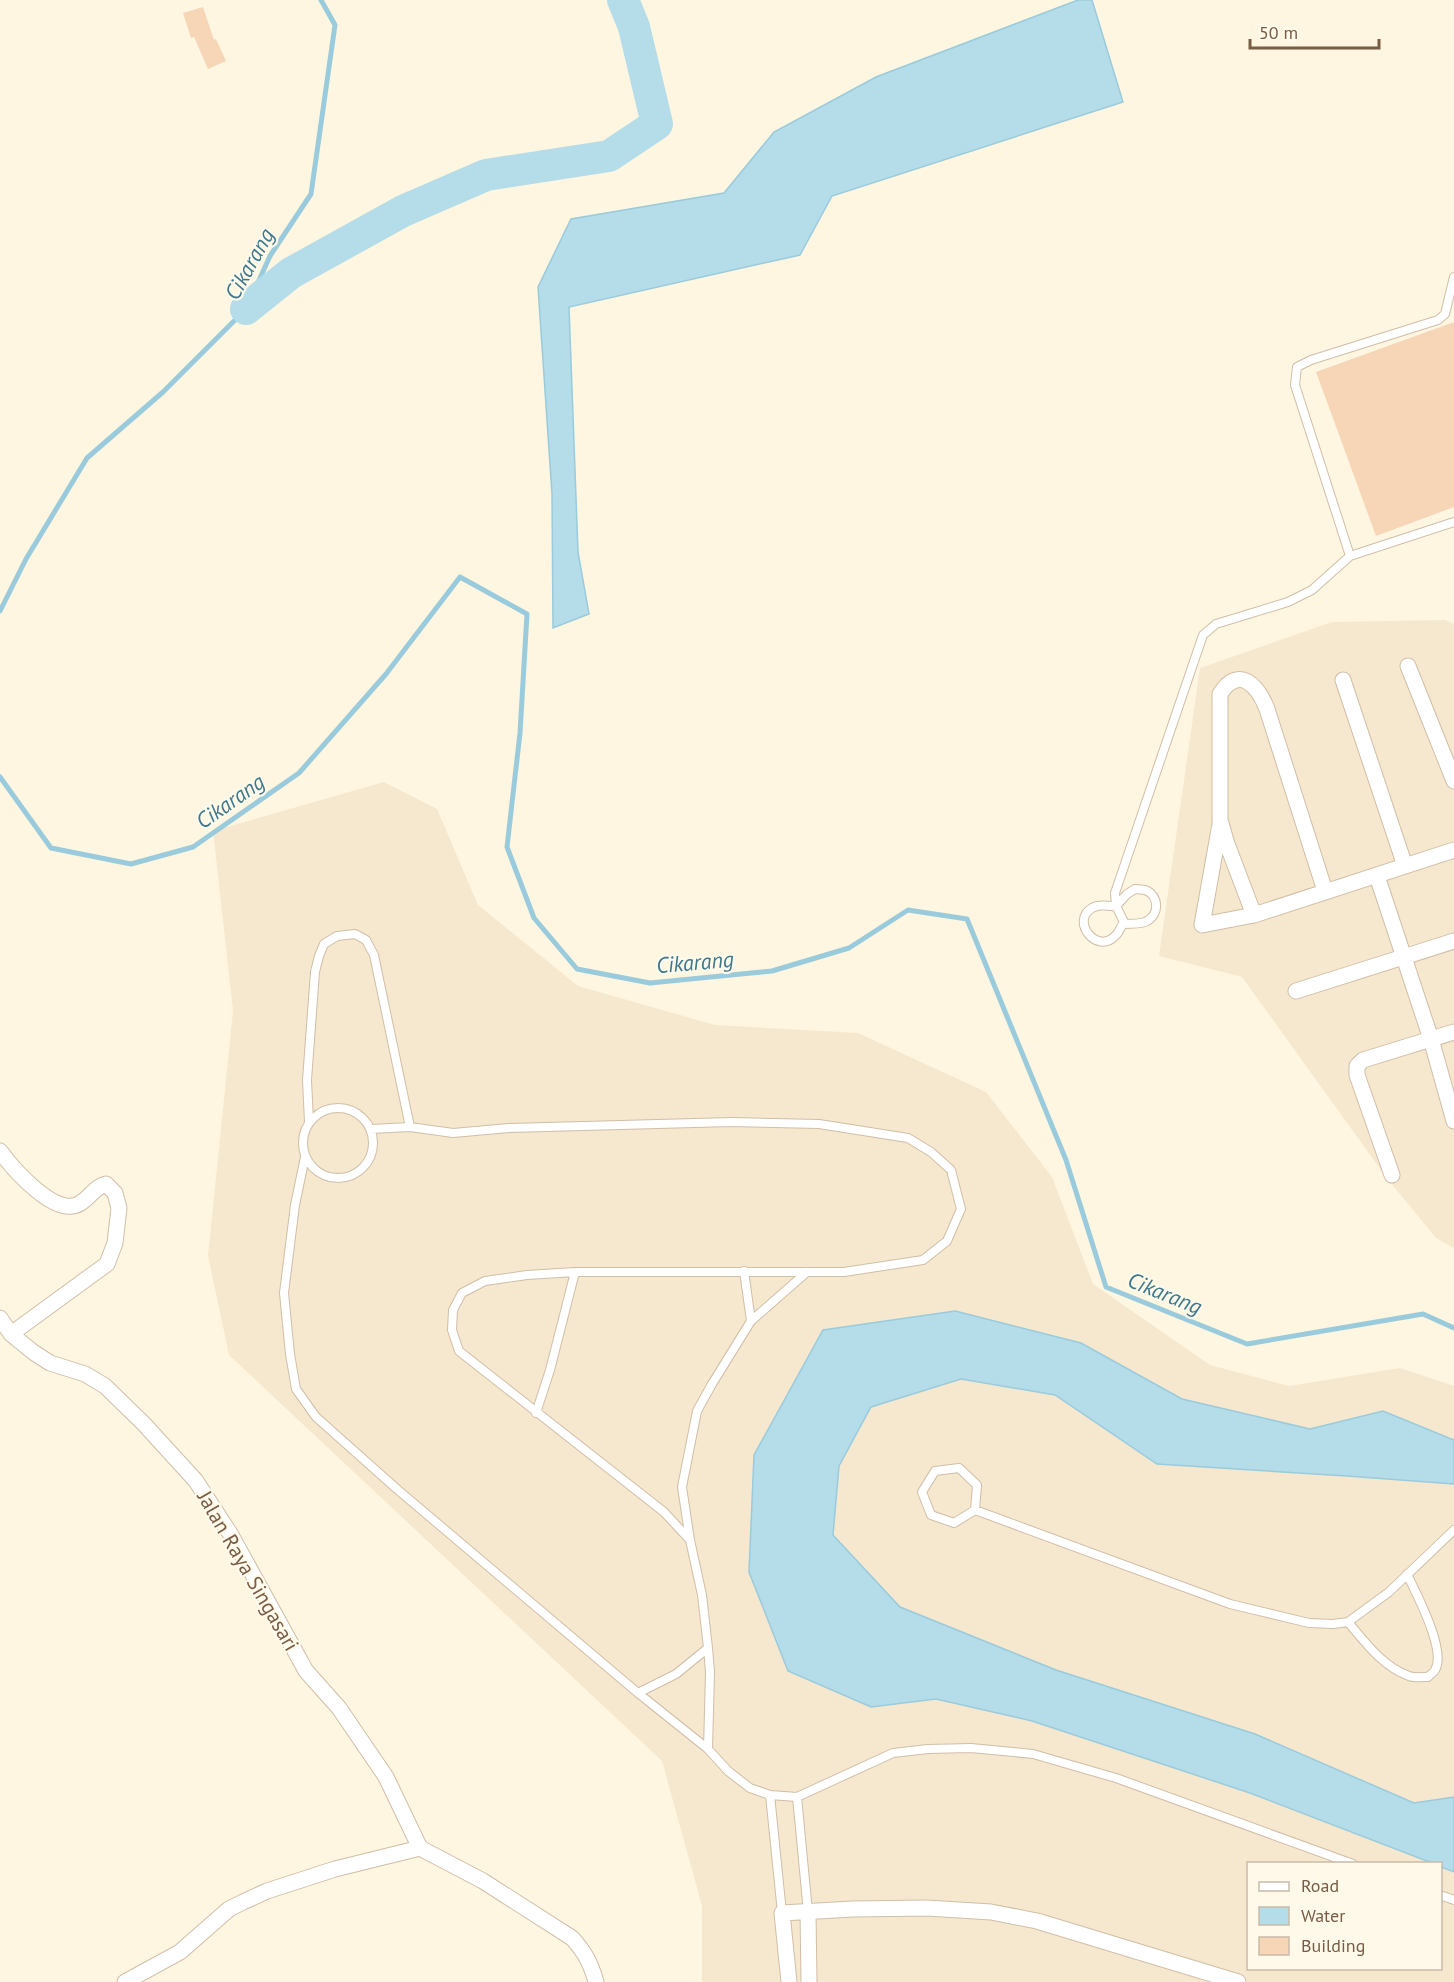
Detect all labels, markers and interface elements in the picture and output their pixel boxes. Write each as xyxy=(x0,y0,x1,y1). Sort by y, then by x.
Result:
scale bar xyxy=(1250,12,1379,50)
text: 50 m xyxy=(1259,21,1298,44)
water label: Cikarang xyxy=(218,223,280,305)
water label: Cikarang xyxy=(190,767,270,835)
water label: Cikarang xyxy=(655,945,735,979)
water label: Cikarang xyxy=(1124,1265,1206,1321)
street label: Jalan Raya Singasari xyxy=(191,1485,305,1656)
legend xyxy=(1247,1862,1442,1970)
text: Road xyxy=(1301,1874,1339,1897)
text: Water xyxy=(1301,1904,1345,1927)
text: Building xyxy=(1301,1934,1365,1957)

